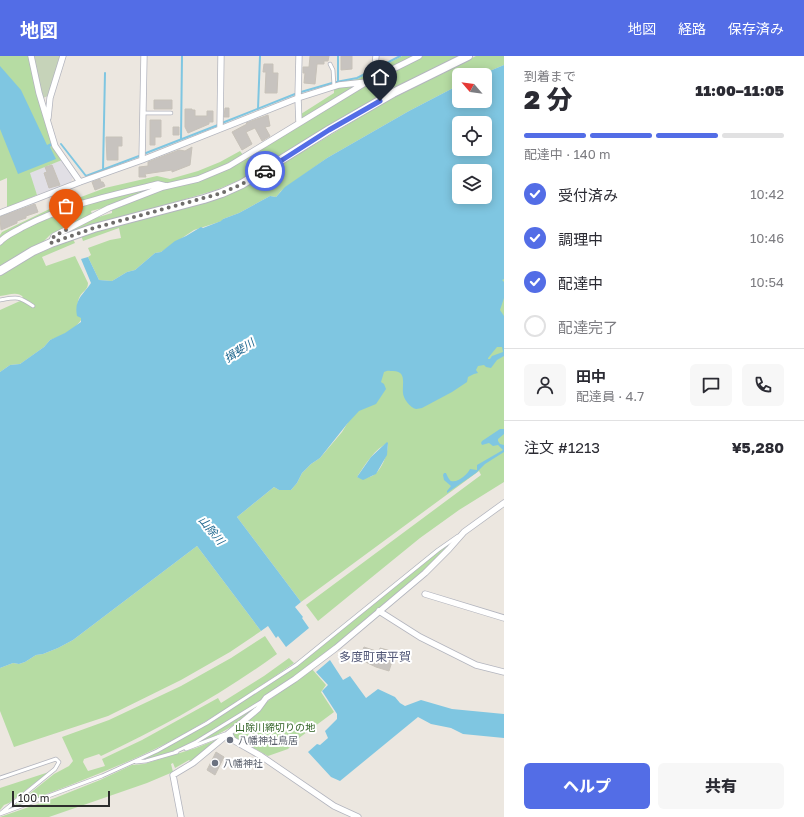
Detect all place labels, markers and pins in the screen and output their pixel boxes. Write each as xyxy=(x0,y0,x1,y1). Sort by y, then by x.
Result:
pin xyxy=(363,60,397,101)
pin xyxy=(49,189,83,230)
place label: 八幡神社鳥居 xyxy=(238,734,298,746)
marker: 八幡神社鳥居 xyxy=(225,735,235,745)
place label: 八幡神社 xyxy=(223,757,263,769)
marker: 八幡神社 xyxy=(210,758,220,768)

